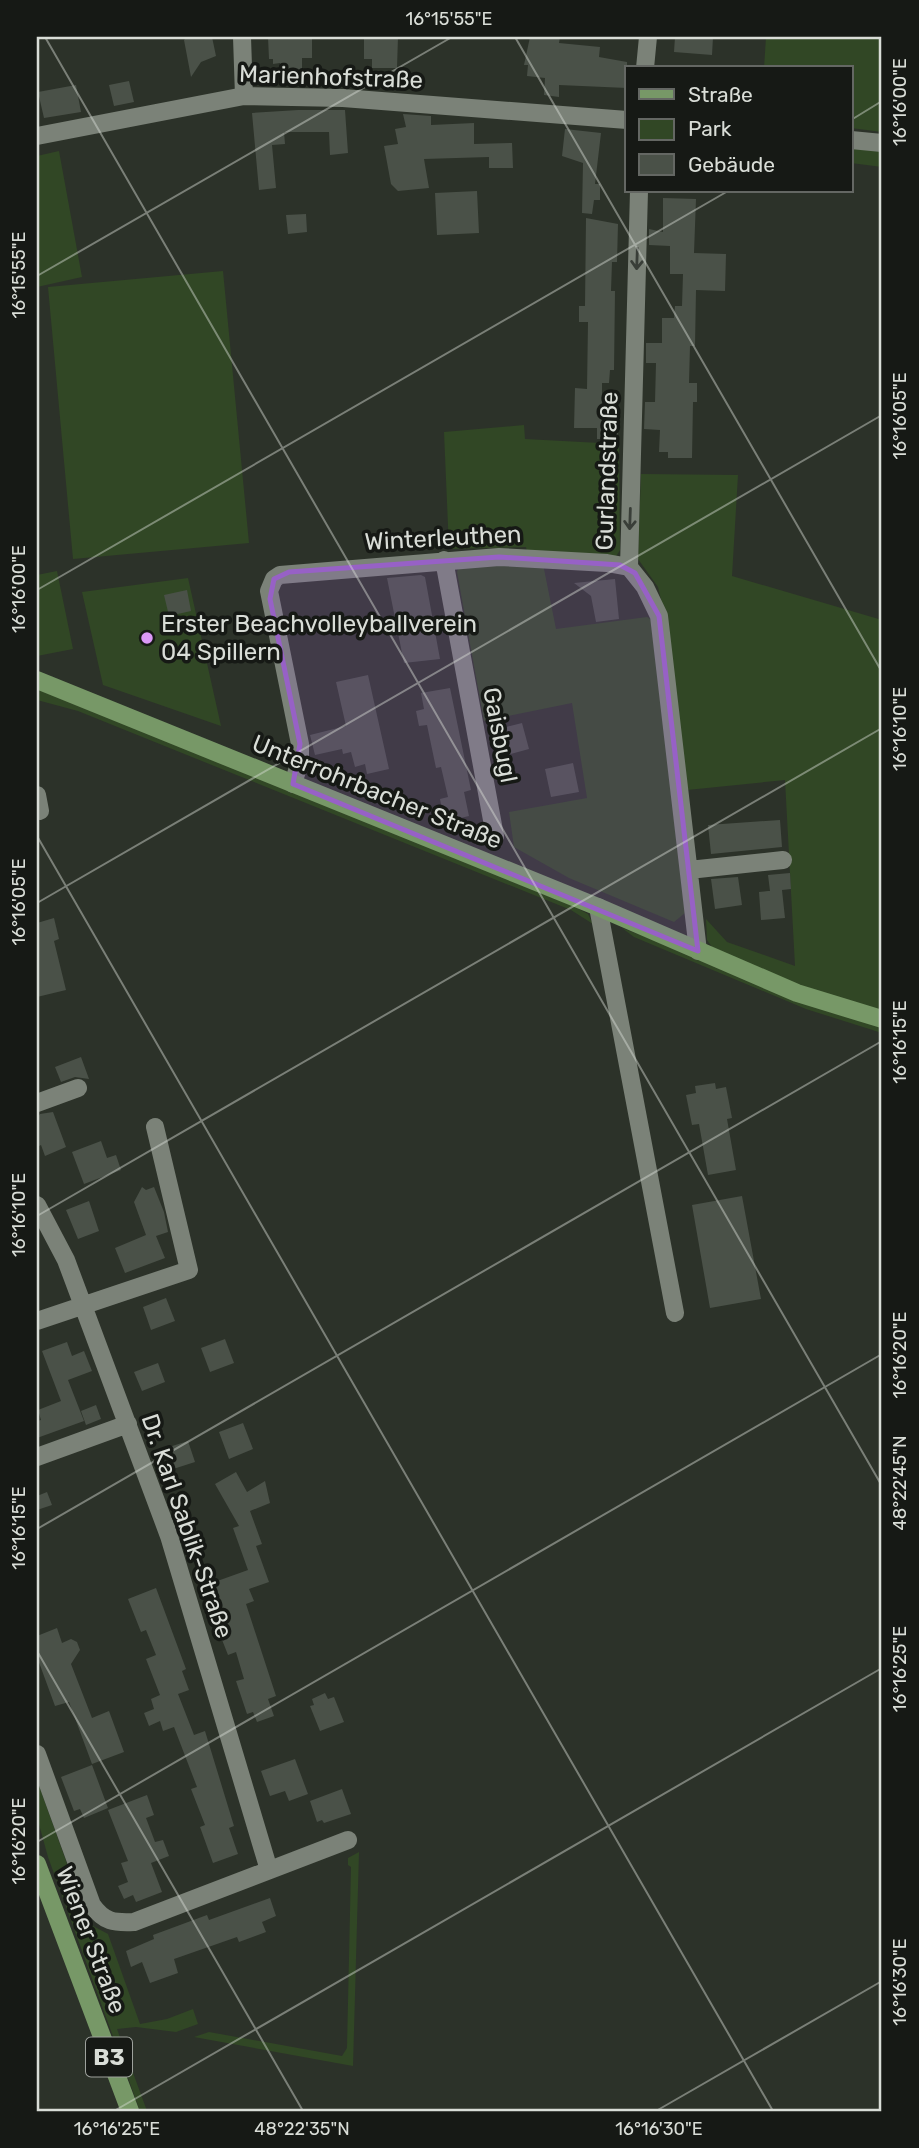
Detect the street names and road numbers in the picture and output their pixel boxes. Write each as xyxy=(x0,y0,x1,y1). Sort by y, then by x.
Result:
street label: Marienhofstraße xyxy=(239,60,423,94)
street label: Gurlandstraße xyxy=(590,391,624,551)
street label: Winterleuthen xyxy=(364,520,522,556)
street label: Gaisbugl xyxy=(477,685,523,785)
street label: Unterrohrbacher Straße xyxy=(248,729,506,855)
street label: Dr. Karl Sablik-Straße xyxy=(135,1410,239,1642)
street label: Wiener Straße xyxy=(50,1863,132,2017)
road number: B3 xyxy=(86,2038,132,2076)

